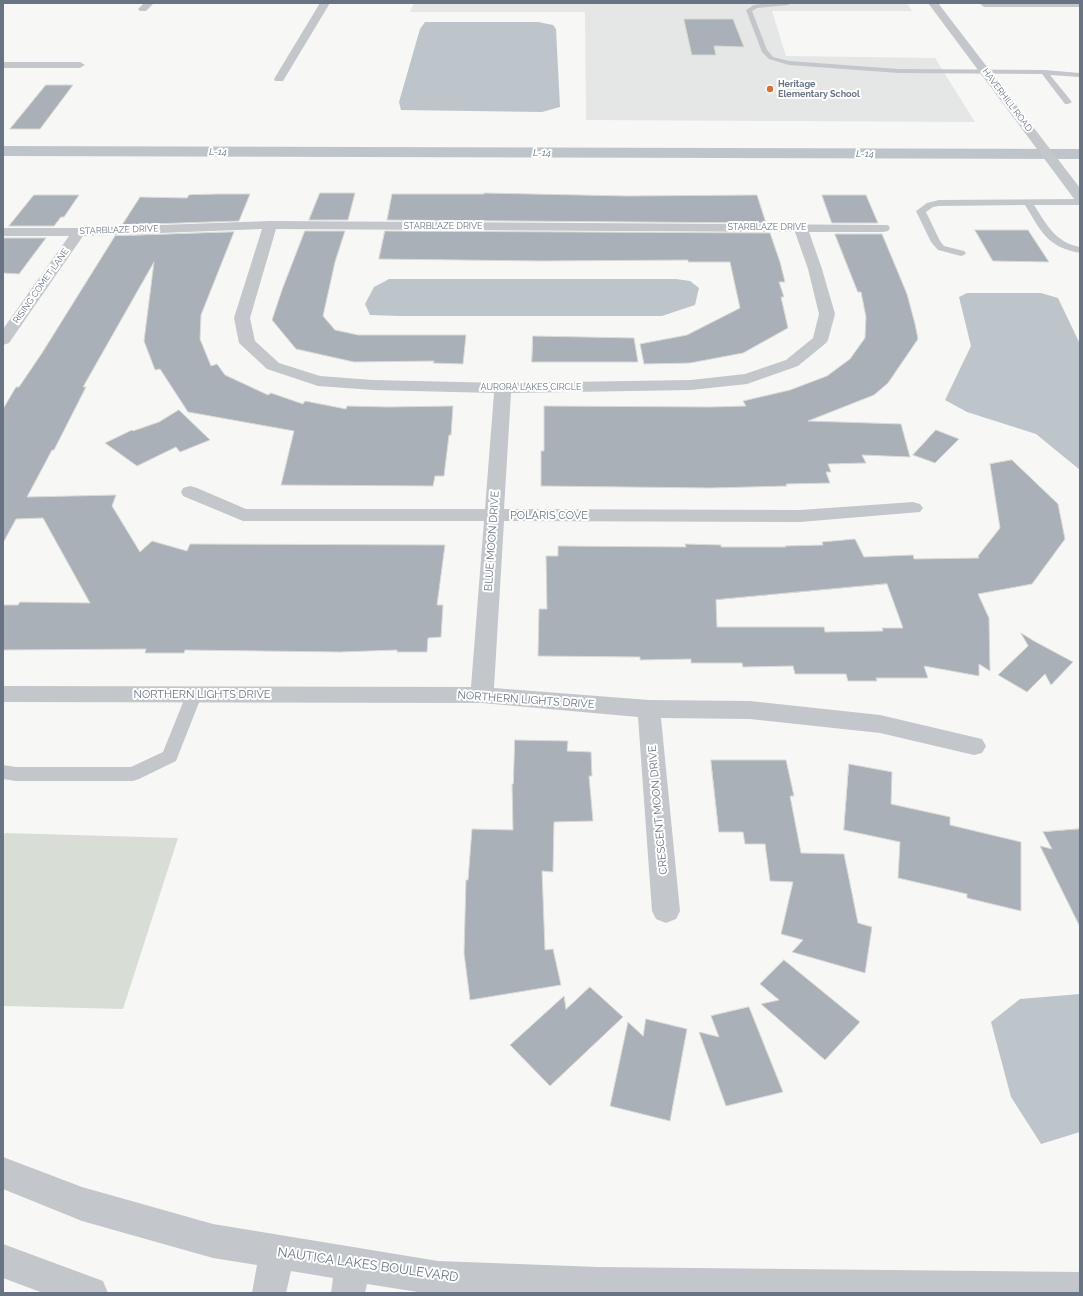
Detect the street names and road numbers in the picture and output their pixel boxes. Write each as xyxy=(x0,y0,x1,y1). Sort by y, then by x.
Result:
street label: HAVERHILL ROAD xyxy=(980,66,1034,134)
street label: STARBLAZE DRIVE xyxy=(403,221,483,231)
street label: STARBLAZE DRIVE xyxy=(727,222,807,232)
street label: STARBLAZE DRIVE xyxy=(79,223,159,237)
street label: RISING COMET LANE xyxy=(11,246,71,326)
street label: AURORA LAKES CIRCLE xyxy=(481,382,581,392)
street label: BLUE MOON DRIVE xyxy=(482,490,502,592)
street label: POLARIS COVE xyxy=(510,509,588,523)
street label: NORTHERN LIGHTS DRIVE xyxy=(133,688,271,702)
street label: NORTHERN LIGHTS DRIVE xyxy=(457,689,595,711)
street label: CRESCENT MOON DRIVE xyxy=(646,745,670,875)
street label: NAUTICA LAKES BOULEVARD xyxy=(277,1245,459,1285)

